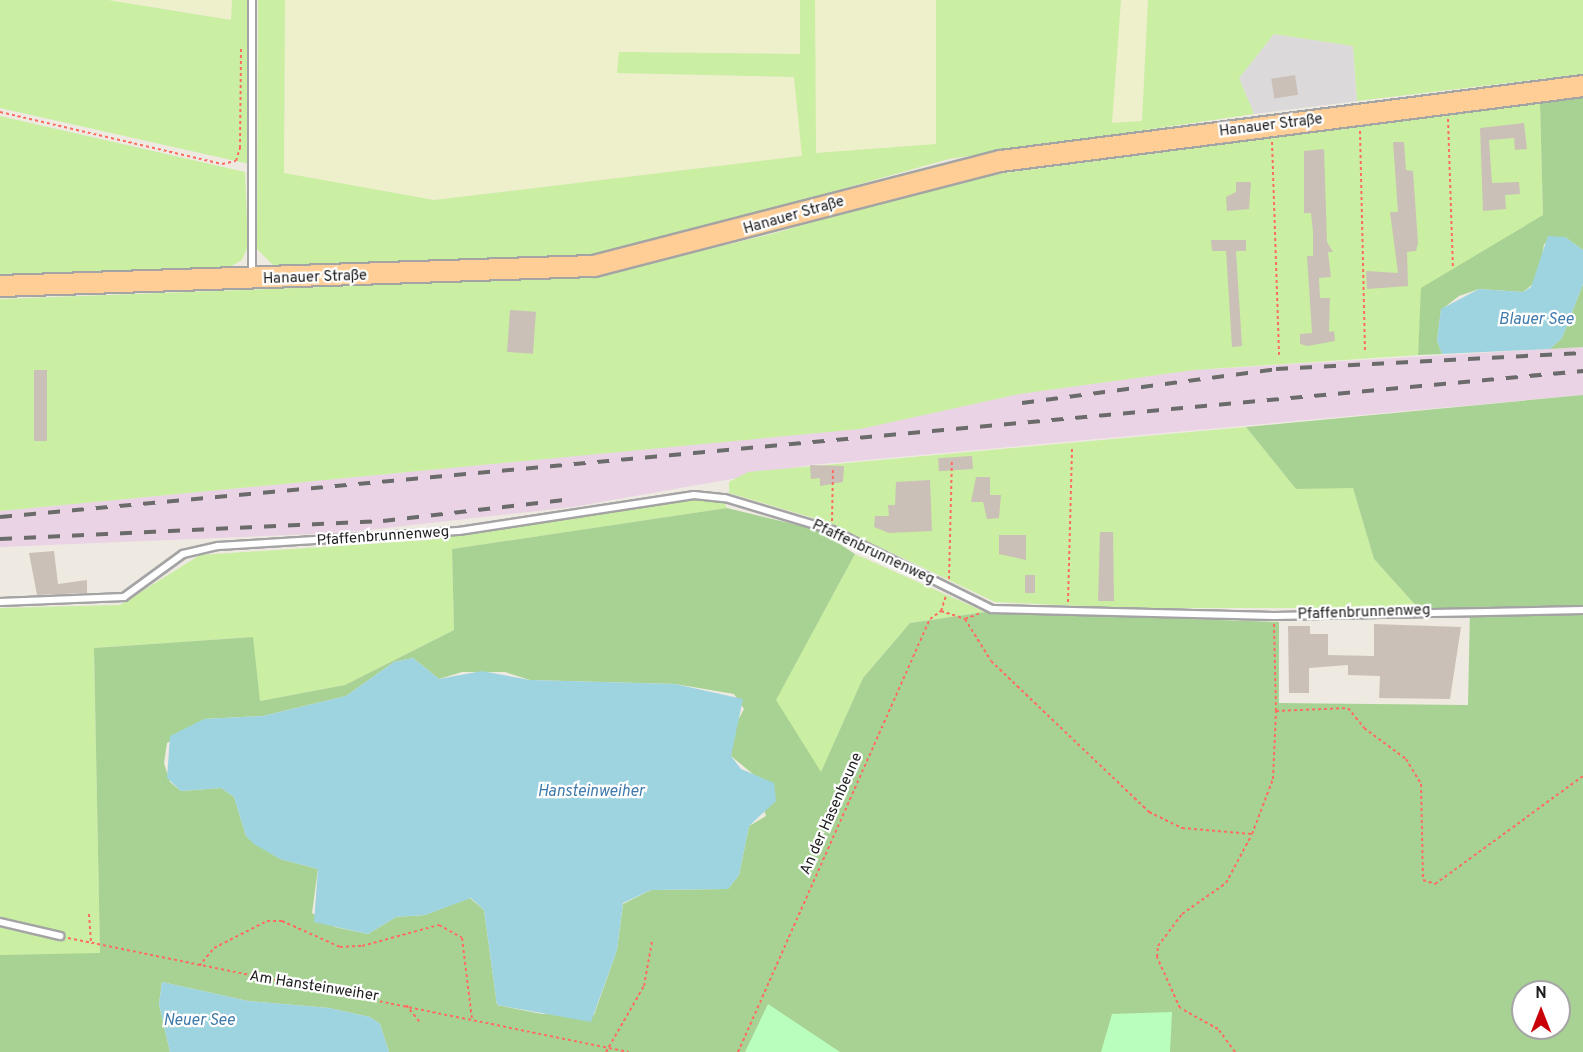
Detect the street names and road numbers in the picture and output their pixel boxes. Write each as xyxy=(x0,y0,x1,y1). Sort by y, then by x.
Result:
street label: Hanauer Straße xyxy=(1218,111,1324,141)
street label: Hanauer Straße xyxy=(741,193,847,239)
street label: Hanauer Straße xyxy=(263,267,367,289)
street label: Pfaffenbrunnenweg xyxy=(809,517,937,589)
street label: Pfaffenbrunnenweg xyxy=(316,523,450,551)
street label: Pfaffenbrunnenweg xyxy=(1297,602,1431,624)
street label: An der Hasenbeune xyxy=(797,750,867,878)
street label: Am Hansteinweiher xyxy=(248,968,380,1006)

